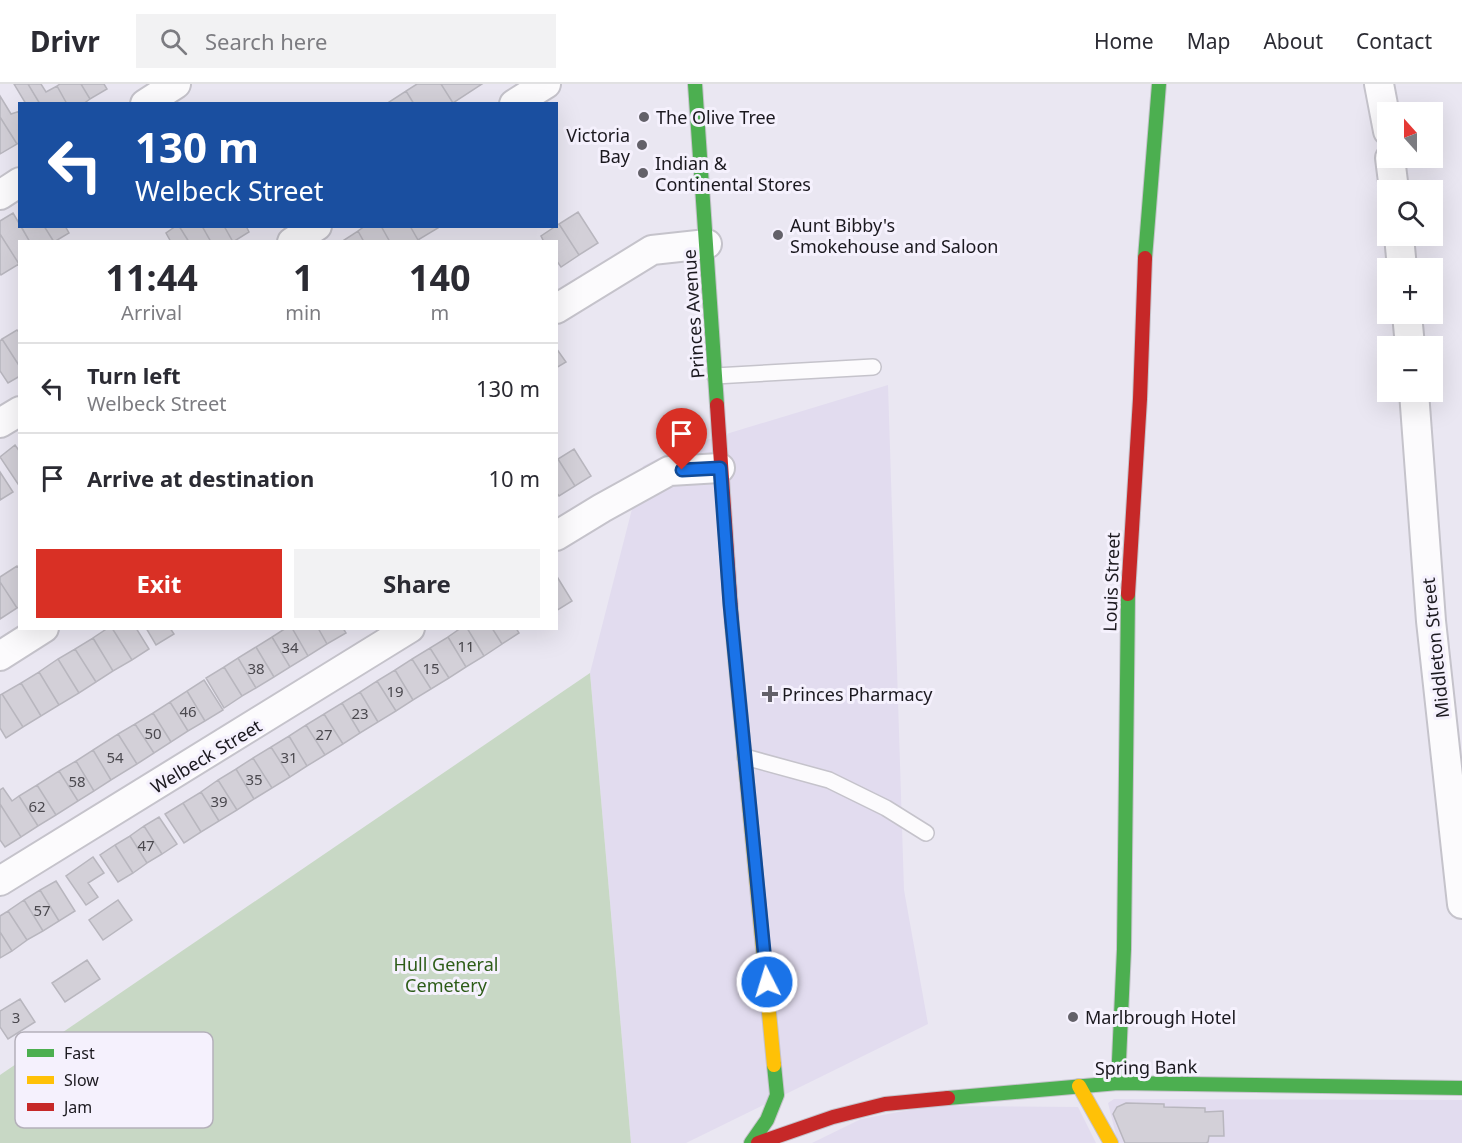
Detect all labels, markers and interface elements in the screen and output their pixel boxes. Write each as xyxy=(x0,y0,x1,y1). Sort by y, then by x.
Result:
search box xyxy=(136,14,556,68)
text: Drivr xyxy=(30,22,100,60)
icon: search xyxy=(157,25,190,58)
text: Search here xyxy=(205,26,327,56)
text: Home xyxy=(1094,27,1154,55)
text: Map xyxy=(1187,27,1230,55)
text: About xyxy=(1263,27,1323,55)
text: Contact xyxy=(1356,27,1432,55)
north arrow xyxy=(1377,102,1443,168)
map controls xyxy=(1377,102,1443,402)
place label: The Olive Tree xyxy=(656,105,776,129)
marker: The Olive Tree xyxy=(637,110,651,124)
text: 130 m xyxy=(135,118,259,175)
place label: Victoria Bay xyxy=(566,123,631,168)
icon: left xyxy=(36,126,114,204)
marker: Victoria Bay xyxy=(635,138,649,152)
place label: Indian & Continental Stores xyxy=(655,151,811,196)
marker: Indian & Continental Stores xyxy=(636,166,650,180)
text: Welbeck Street xyxy=(135,172,323,209)
button: search xyxy=(1377,180,1443,246)
place label: Aunt Bibby's Smokehouse and Saloon xyxy=(790,213,998,258)
marker: Aunt Bibby's Smokehouse and Saloon xyxy=(771,228,785,242)
street label: Princes Avenue xyxy=(677,249,709,379)
text: 11:44 xyxy=(105,253,198,302)
text: 1 xyxy=(293,253,314,302)
text: 140 xyxy=(409,253,471,302)
button: + xyxy=(1377,258,1443,324)
text: Arrival xyxy=(121,299,182,326)
text: min xyxy=(285,299,321,326)
text: m xyxy=(430,299,449,326)
button: − xyxy=(1377,336,1443,402)
text: Turn left xyxy=(87,360,181,390)
icon: left xyxy=(36,372,69,405)
text: 130 m xyxy=(476,373,540,403)
text: Welbeck Street xyxy=(87,390,227,417)
pin xyxy=(656,408,707,470)
icon: arrive xyxy=(665,417,698,450)
icon: arrive xyxy=(36,462,69,495)
text: Arrive at destination xyxy=(87,463,314,493)
text: 10 m xyxy=(489,463,540,493)
street label: Louis Street xyxy=(1097,531,1125,632)
button: Exit xyxy=(36,549,282,618)
button: Share xyxy=(294,549,540,618)
street label: Middleton Street xyxy=(1416,576,1454,720)
house number: 11 xyxy=(457,636,475,656)
house number: 34 xyxy=(281,637,299,657)
house number: 38 xyxy=(247,658,265,678)
house number: 15 xyxy=(422,658,440,678)
house number: 19 xyxy=(386,681,404,701)
place label: Princes Pharmacy xyxy=(782,682,933,706)
marker: Princes Pharmacy xyxy=(763,687,777,701)
house number: 46 xyxy=(179,701,197,721)
house number: 23 xyxy=(351,703,369,723)
street label: Welbeck Street xyxy=(146,713,266,799)
house number: 50 xyxy=(144,723,162,743)
house number: 27 xyxy=(315,724,333,744)
house number: 54 xyxy=(106,747,124,767)
house number: 31 xyxy=(280,747,298,767)
house number: 35 xyxy=(245,769,263,789)
house number: 58 xyxy=(68,771,86,791)
house number: 39 xyxy=(210,791,228,811)
house number: 62 xyxy=(28,796,46,816)
house number: 47 xyxy=(137,835,155,855)
house number: 57 xyxy=(33,900,51,920)
position arrow xyxy=(735,950,799,1014)
park label: Hull General Cemetery xyxy=(394,952,498,997)
place label: Marlbrough Hotel xyxy=(1085,1005,1236,1029)
house number: 3 xyxy=(12,1007,20,1027)
marker: Marlbrough Hotel xyxy=(1066,1010,1080,1024)
legend xyxy=(15,1032,213,1128)
text: Fast xyxy=(64,1042,95,1064)
street label: Spring Bank xyxy=(1095,1054,1198,1080)
text: Slow xyxy=(64,1069,99,1091)
text: Jam xyxy=(62,1096,92,1118)

